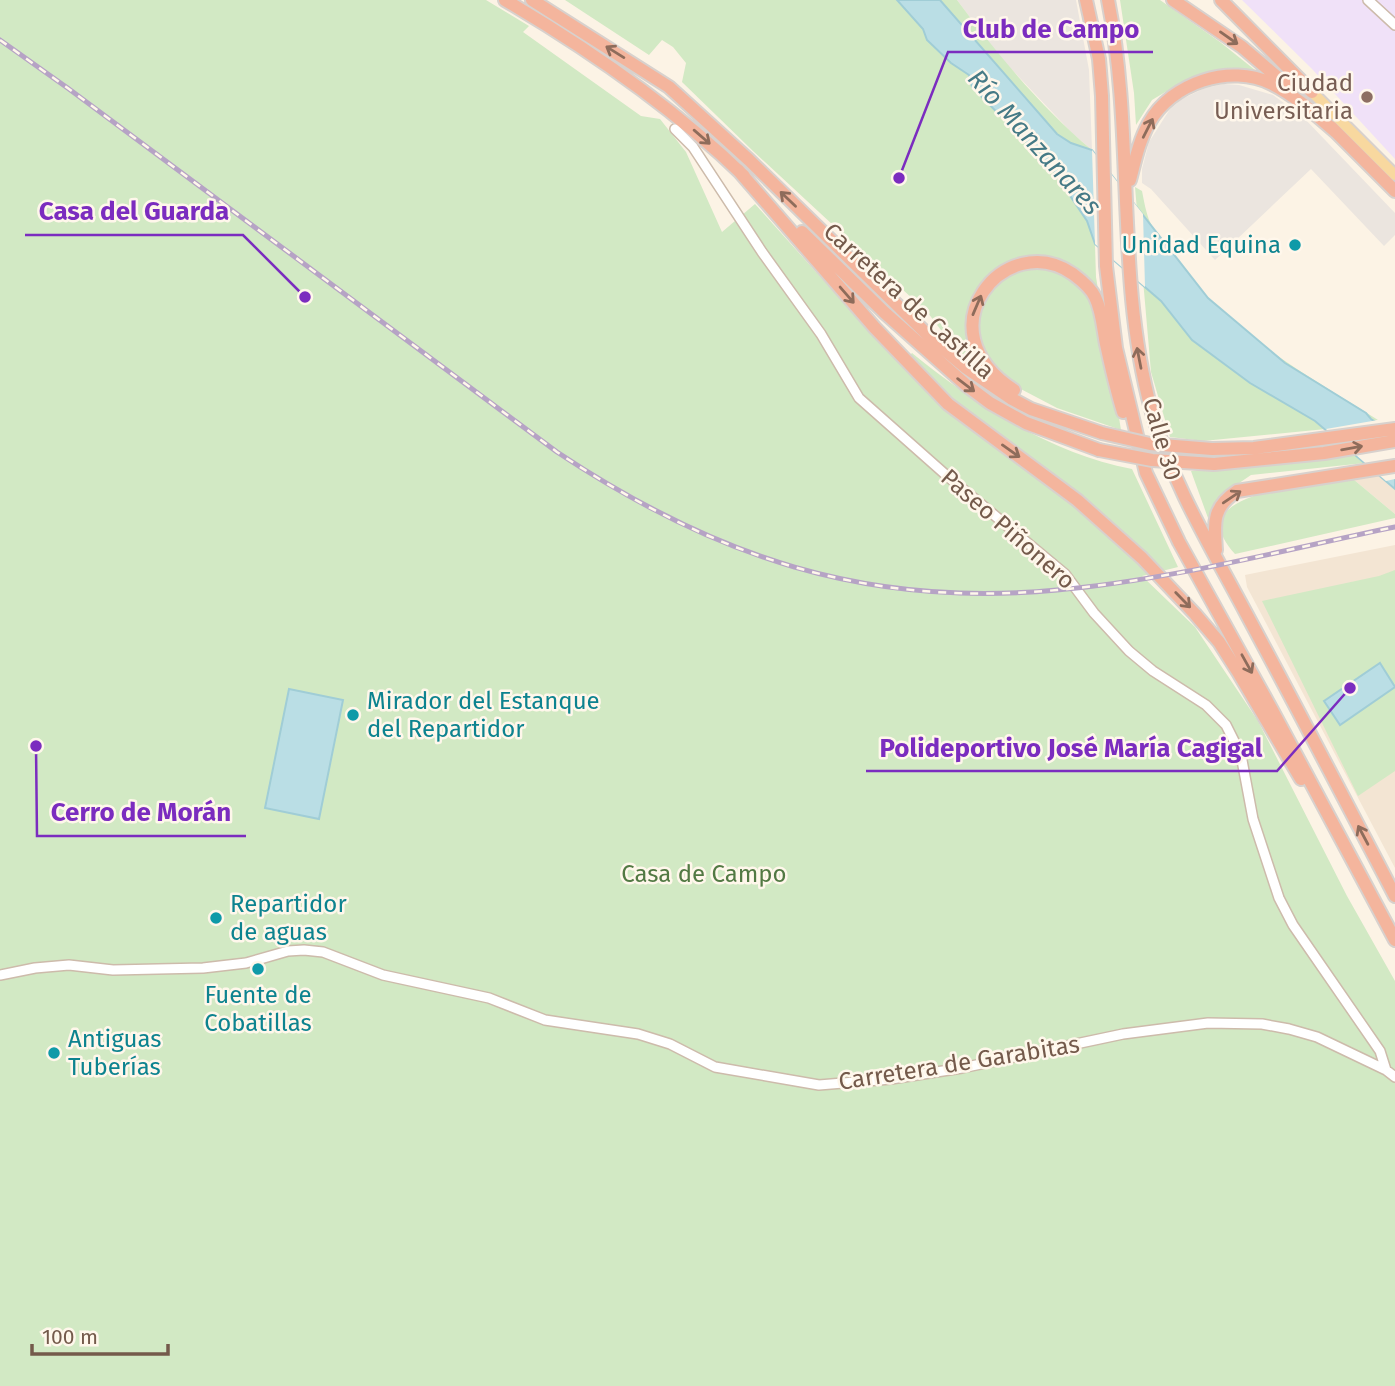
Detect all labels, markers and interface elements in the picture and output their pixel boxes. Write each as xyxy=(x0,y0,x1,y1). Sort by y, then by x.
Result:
callout: Club de Campo xyxy=(948,5,1153,52)
text: Club de Campo xyxy=(963,14,1139,45)
one-way arrow xyxy=(1219,31,1238,45)
one-way arrow xyxy=(606,44,626,58)
water label: Río Manzanares xyxy=(961,63,1108,221)
place label: Ciudad Universitaria xyxy=(1214,69,1353,125)
marker: Ciudad Universitaria xyxy=(1359,89,1375,105)
one-way arrow xyxy=(1141,118,1155,138)
one-way arrow xyxy=(692,129,710,145)
callout: Casa del Guarda xyxy=(25,188,243,235)
one-way arrow xyxy=(780,190,797,207)
text: Casa del Guarda xyxy=(39,196,229,227)
street label: Carretera de Castilla xyxy=(818,217,1000,385)
place label: Unidad Equina xyxy=(1122,231,1281,259)
marker: Unidad Equina xyxy=(1287,237,1303,253)
one-way arrow xyxy=(839,286,855,304)
one-way arrow xyxy=(972,295,985,316)
one-way arrow xyxy=(1132,347,1146,370)
one-way arrow xyxy=(956,377,975,392)
street label: Calle 30 xyxy=(1137,394,1187,484)
one-way arrow xyxy=(1340,441,1363,454)
one-way arrow xyxy=(1001,444,1020,459)
street label: Paseo Piñonero xyxy=(935,463,1081,595)
one-way arrow xyxy=(1222,489,1241,504)
one-way arrow xyxy=(1174,592,1191,609)
one-way arrow xyxy=(1240,653,1254,673)
place label: Mirador del Estanque del Repartidor xyxy=(367,687,600,743)
marker: Mirador del Estanque del Repartidor xyxy=(345,707,361,723)
callout: Polideportivo José María Cagigal xyxy=(866,724,1277,771)
text: Polideportivo José María Cagigal xyxy=(879,733,1263,764)
callout: Cerro de Morán xyxy=(37,789,246,836)
text: Cerro de Morán xyxy=(51,797,231,828)
one-way arrow xyxy=(1356,825,1370,846)
park label: Casa de Campo xyxy=(621,860,787,888)
place label: Repartidor de aguas xyxy=(230,890,347,946)
marker: Repartidor de aguas xyxy=(208,910,224,926)
marker: Fuente de Cobatillas xyxy=(250,961,266,977)
place label: Fuente de Cobatillas xyxy=(204,981,312,1037)
place label: Antiguas Tuberías xyxy=(68,1025,161,1081)
street label: Carretera de Garabitas xyxy=(837,1030,1081,1096)
marker: Antiguas Tuberías xyxy=(46,1045,62,1061)
scale bar xyxy=(32,1312,168,1356)
text: 100 m xyxy=(42,1324,98,1350)

